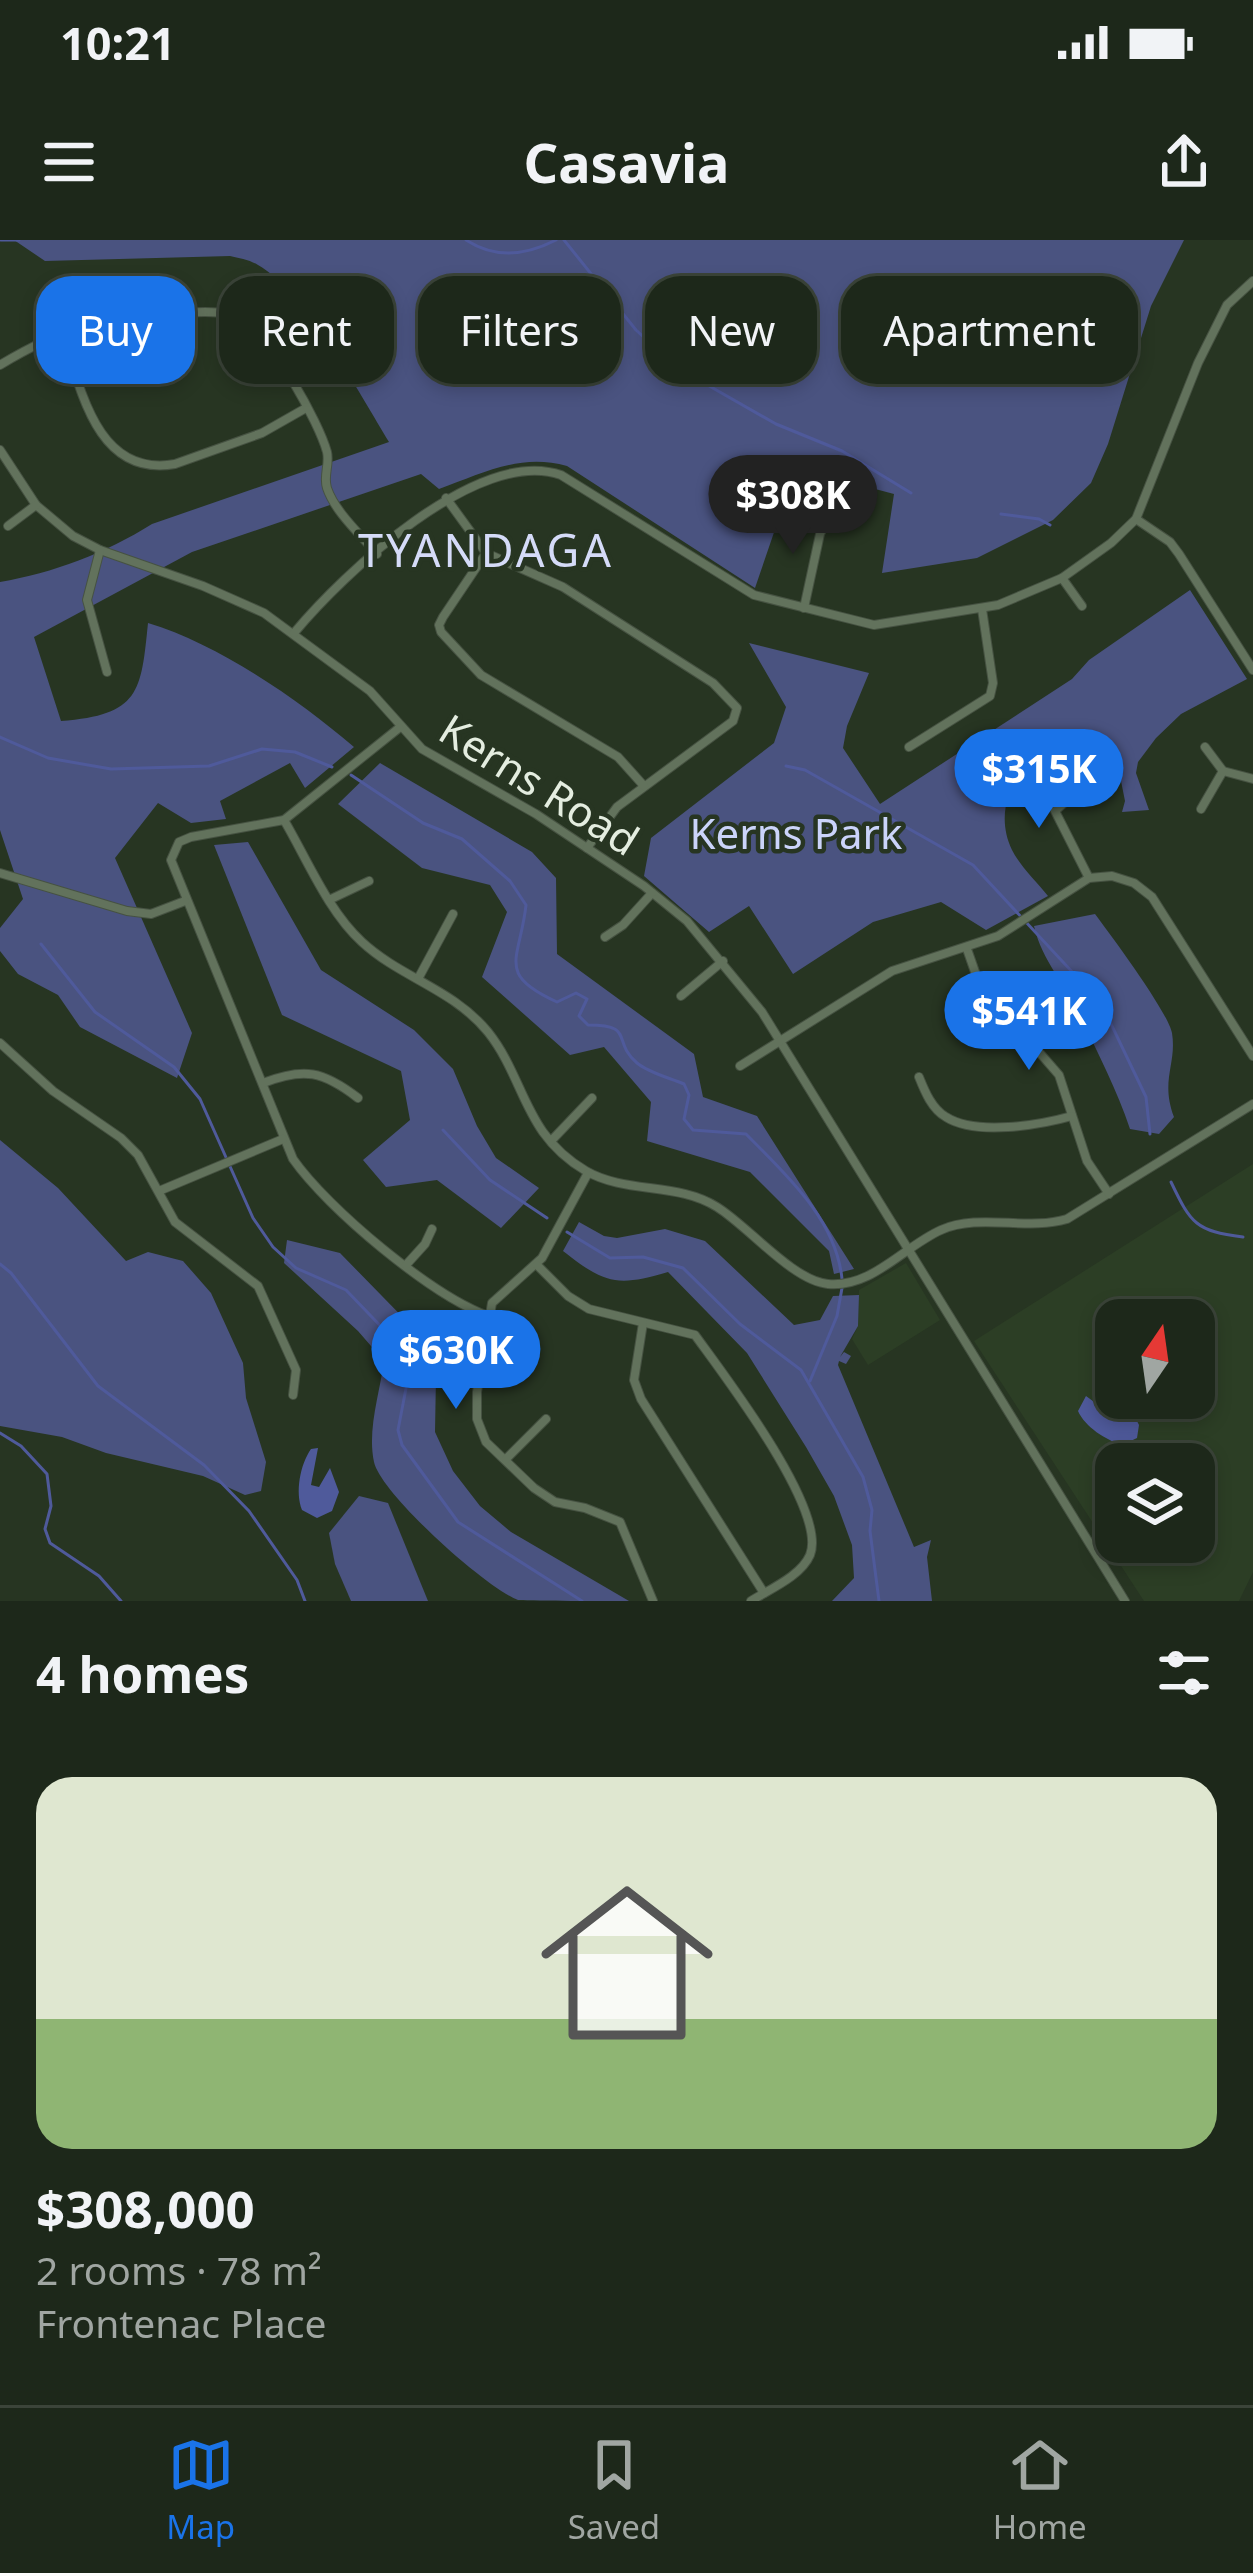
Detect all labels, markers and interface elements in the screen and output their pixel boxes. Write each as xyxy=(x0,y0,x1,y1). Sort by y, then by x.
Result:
text: 10:21 xyxy=(60,12,176,73)
text: Casavia xyxy=(524,125,729,199)
icon: menu xyxy=(36,129,102,195)
icon: share xyxy=(1151,129,1217,195)
chip: Buy xyxy=(36,276,195,384)
chip: Rent xyxy=(219,276,394,384)
chip: Filters xyxy=(418,276,621,384)
chip: New xyxy=(645,276,817,384)
chip: Apartment xyxy=(841,276,1138,384)
pin: $308K xyxy=(709,455,877,557)
text: $308K xyxy=(735,467,851,520)
district label: TYANDAGA xyxy=(358,519,614,580)
street label: Kerns Road xyxy=(429,700,650,868)
pin: $315K xyxy=(955,729,1123,831)
text: $315K xyxy=(981,741,1097,794)
park label: Kerns Park xyxy=(690,804,903,861)
pin: $541K xyxy=(945,971,1113,1073)
text: $541K xyxy=(971,983,1087,1036)
north arrow xyxy=(1095,1299,1215,1419)
map controls xyxy=(1095,1299,1215,1563)
pin: $630K xyxy=(372,1310,540,1412)
text: $630K xyxy=(398,1322,514,1375)
button: layers xyxy=(1095,1443,1215,1563)
text: 4 homes xyxy=(36,1638,249,1708)
icon: filters xyxy=(1151,1640,1217,1706)
icon: home xyxy=(519,1855,735,2071)
text: $308,000 xyxy=(36,2173,255,2243)
text: 2 rooms · 78 m² xyxy=(36,2243,322,2296)
text: Frontenac Place xyxy=(36,2296,326,2349)
tab: Map xyxy=(166,2432,235,2549)
tab: Saved xyxy=(568,2432,660,2549)
tab: Home xyxy=(993,2432,1087,2549)

